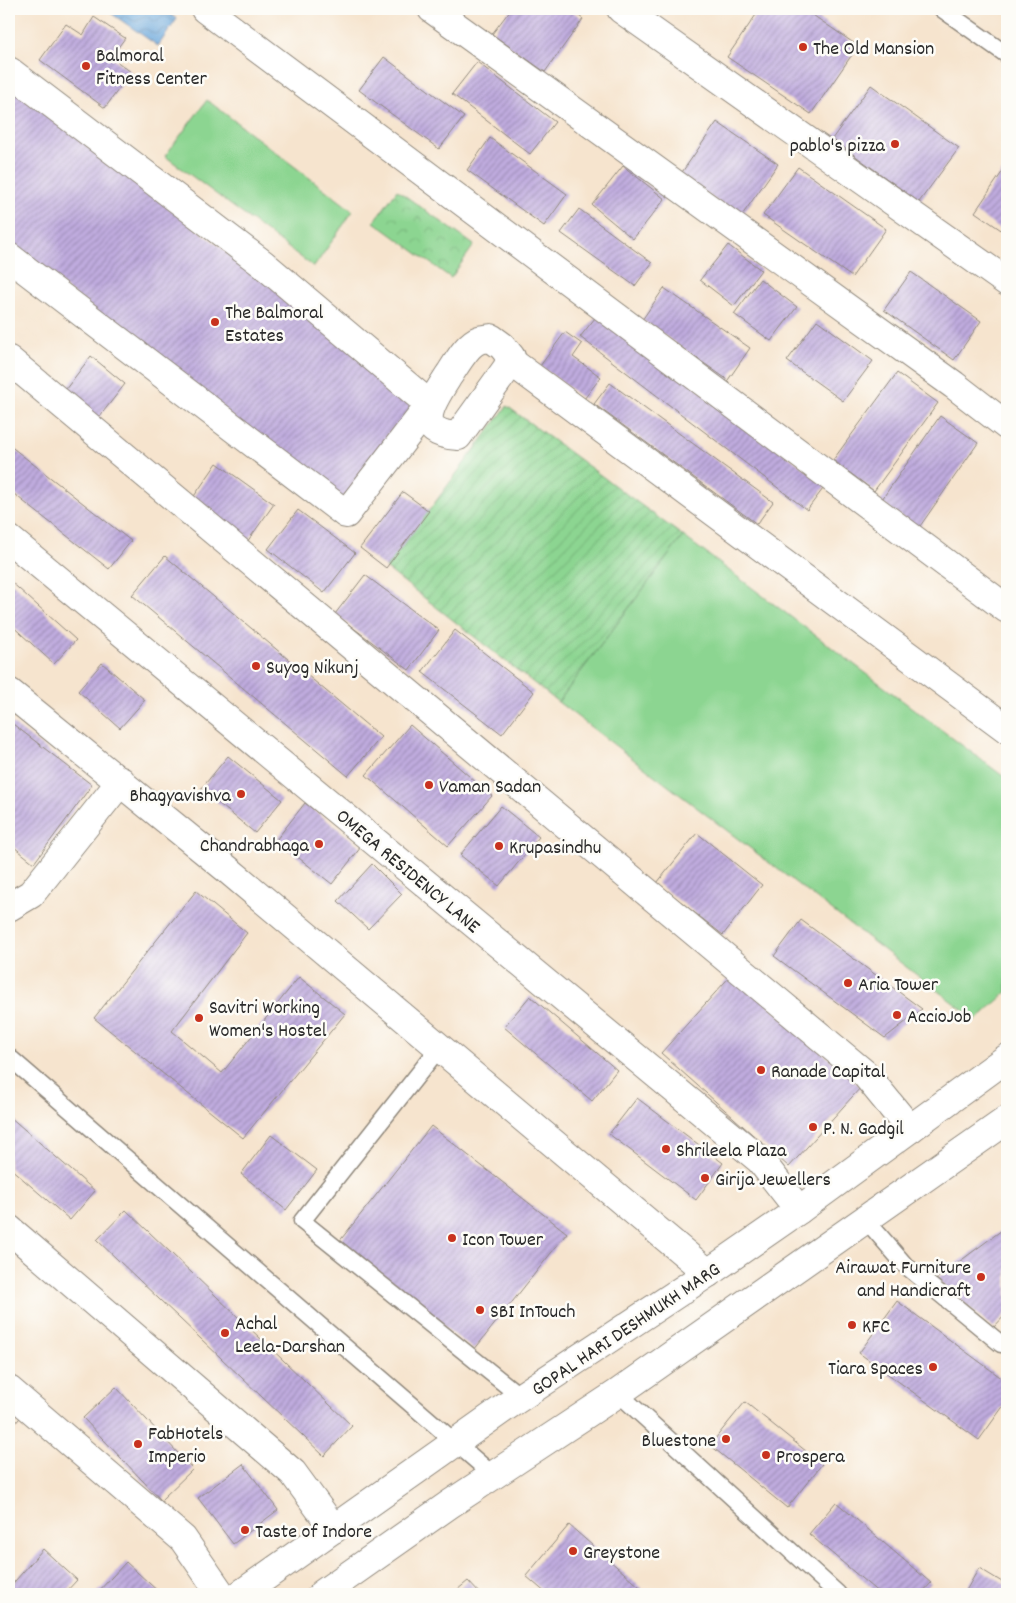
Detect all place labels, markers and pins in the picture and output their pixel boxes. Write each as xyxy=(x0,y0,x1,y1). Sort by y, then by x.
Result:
place label: The Old Mansion xyxy=(813,36,934,64)
marker: The Old Mansion xyxy=(797,41,809,53)
place label: Balmoral Fitness Center xyxy=(96,43,208,94)
marker: Balmoral Fitness Center xyxy=(80,60,92,72)
place label: pablo's pizza xyxy=(790,133,886,161)
marker: pablo's pizza xyxy=(889,138,901,150)
place label: The Balmoral Estates xyxy=(225,300,324,351)
marker: The Balmoral Estates xyxy=(209,316,221,328)
place label: Suyog Nikunj xyxy=(266,655,359,683)
marker: Suyog Nikunj xyxy=(250,660,262,672)
place label: Vaman Sadan xyxy=(439,774,541,802)
marker: Vaman Sadan xyxy=(423,779,435,791)
place label: Bhagyavishva xyxy=(129,783,232,811)
marker: Bhagyavishva xyxy=(235,788,247,800)
place label: Chandrabhaga xyxy=(200,833,310,861)
place label: Krupasindhu xyxy=(509,835,601,863)
marker: Chandrabhaga xyxy=(313,838,325,850)
marker: Krupasindhu xyxy=(493,840,505,852)
place label: Aria Tower xyxy=(858,972,939,1000)
marker: Aria Tower xyxy=(842,977,854,989)
place label: Savitri Working Women's Hostel xyxy=(209,995,327,1046)
place label: AccioJob xyxy=(907,1004,971,1032)
marker: AccioJob xyxy=(891,1009,903,1021)
marker: Savitri Working Women's Hostel xyxy=(193,1012,205,1024)
place label: Ranade Capital xyxy=(771,1059,885,1087)
marker: Ranade Capital xyxy=(755,1064,767,1076)
place label: P. N. Gadgil xyxy=(823,1116,904,1144)
marker: P. N. Gadgil xyxy=(807,1121,819,1133)
place label: Shrileela Plaza xyxy=(676,1138,787,1166)
marker: Shrileela Plaza xyxy=(660,1143,672,1155)
place label: Girija Jewellers xyxy=(715,1167,831,1195)
marker: Girija Jewellers xyxy=(699,1172,711,1184)
place label: Icon Tower xyxy=(462,1227,544,1255)
marker: Icon Tower xyxy=(446,1232,458,1244)
place label: Airawat Furniture and Handicraft xyxy=(835,1255,971,1306)
marker: Airawat Furniture and Handicraft xyxy=(975,1271,987,1283)
place label: SBI InTouch xyxy=(490,1299,575,1327)
marker: SBI InTouch xyxy=(474,1304,486,1316)
place label: Achal Leela-Darshan xyxy=(235,1311,345,1362)
place label: KFC xyxy=(862,1314,890,1342)
marker: KFC xyxy=(846,1319,858,1331)
marker: Achal Leela-Darshan xyxy=(219,1327,231,1339)
place label: Tiara Spaces xyxy=(828,1356,923,1384)
marker: Tiara Spaces xyxy=(927,1361,939,1373)
place label: FabHotels Imperio xyxy=(148,1421,223,1472)
place label: Bluestone xyxy=(642,1428,716,1456)
marker: Bluestone xyxy=(720,1433,732,1445)
marker: FabHotels Imperio xyxy=(132,1438,144,1450)
place label: Prospera xyxy=(776,1444,845,1472)
marker: Prospera xyxy=(760,1449,772,1461)
place label: Taste of Indore xyxy=(255,1519,372,1547)
marker: Taste of Indore xyxy=(239,1524,251,1536)
place label: Greystone xyxy=(583,1540,660,1568)
marker: Greystone xyxy=(567,1545,579,1557)

